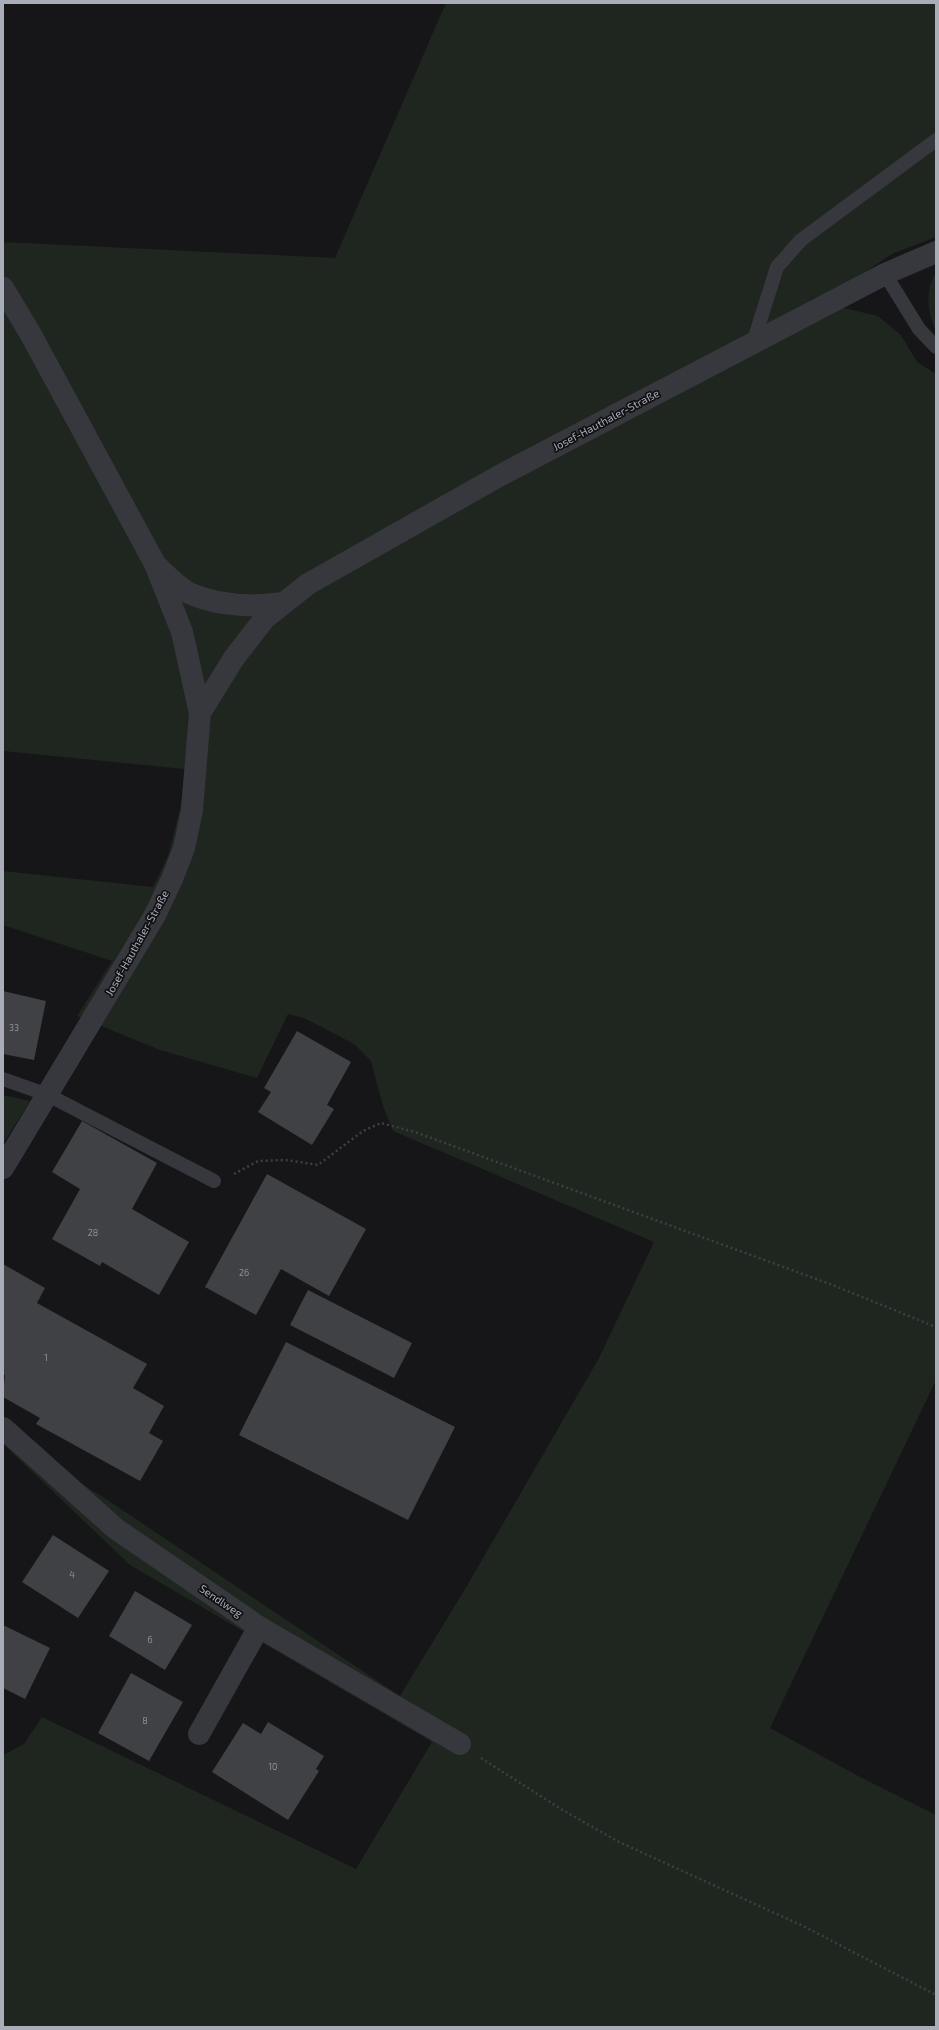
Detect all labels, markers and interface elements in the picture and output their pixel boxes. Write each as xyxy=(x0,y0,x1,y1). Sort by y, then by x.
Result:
street label: Josef-Hauthaler-Straße xyxy=(550,386,661,453)
street label: Josef-Hauthaler-Straße xyxy=(102,888,171,998)
house number: 33 xyxy=(9,1022,19,1033)
house number: 28 xyxy=(88,1227,98,1238)
house number: 26 xyxy=(239,1267,249,1278)
house number: 1 xyxy=(44,1352,48,1363)
house number: 4 xyxy=(69,1569,75,1580)
street label: Sendlweg xyxy=(197,1582,245,1620)
house number: 6 xyxy=(147,1634,153,1645)
house number: 8 xyxy=(142,1715,148,1726)
house number: 10 xyxy=(268,1761,278,1772)

